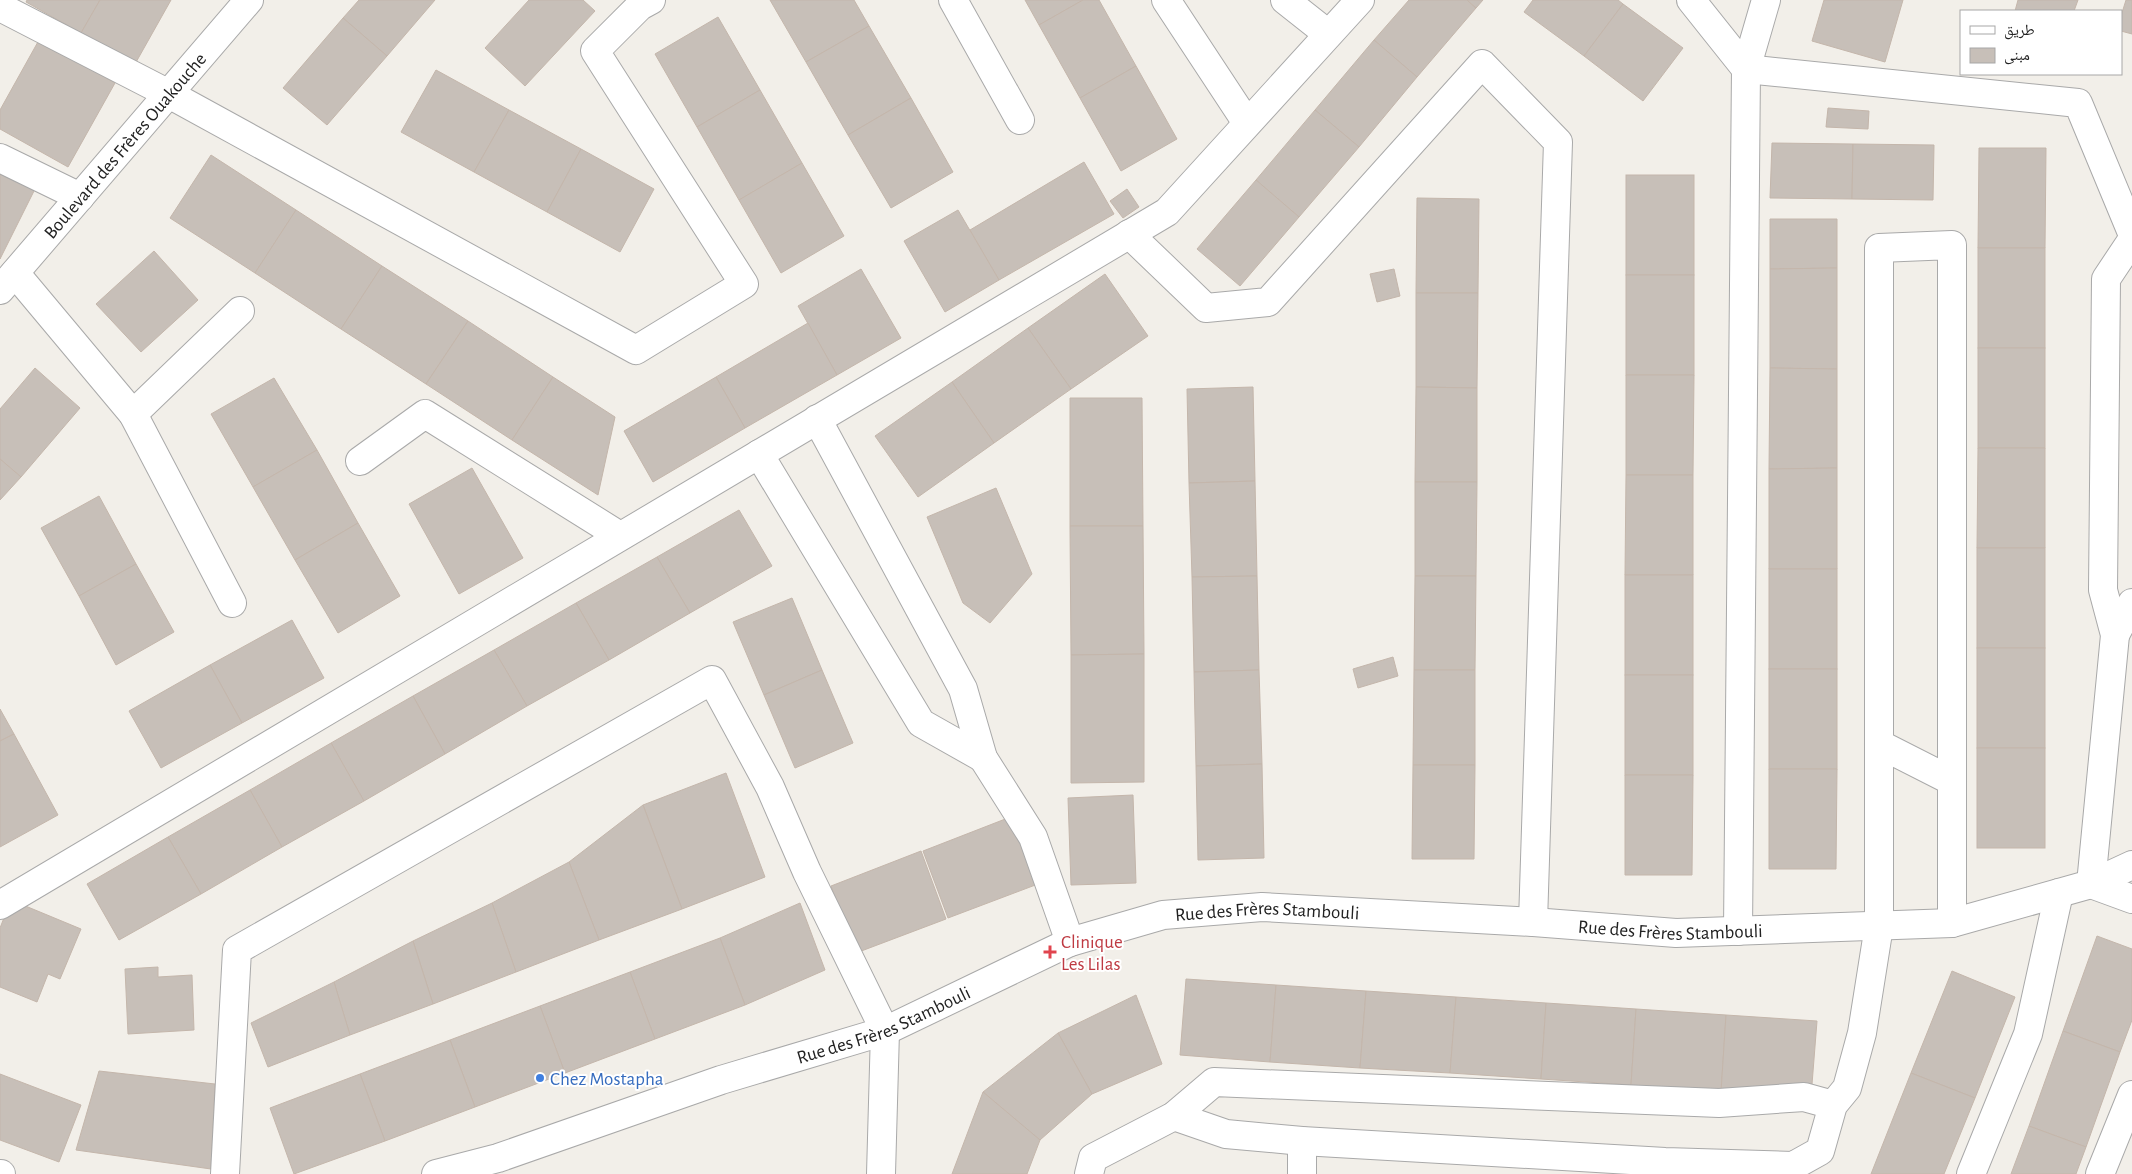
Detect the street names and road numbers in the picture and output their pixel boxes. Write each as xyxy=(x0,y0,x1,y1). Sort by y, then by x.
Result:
street label: Boulevard des Frères Ouakouche xyxy=(41,50,210,243)
street label: Rue des Frères Stambouli xyxy=(1174,899,1360,925)
street label: Rue des Frères Stambouli xyxy=(1577,917,1763,944)
street label: Rue des Frères Stambouli xyxy=(795,983,974,1068)

